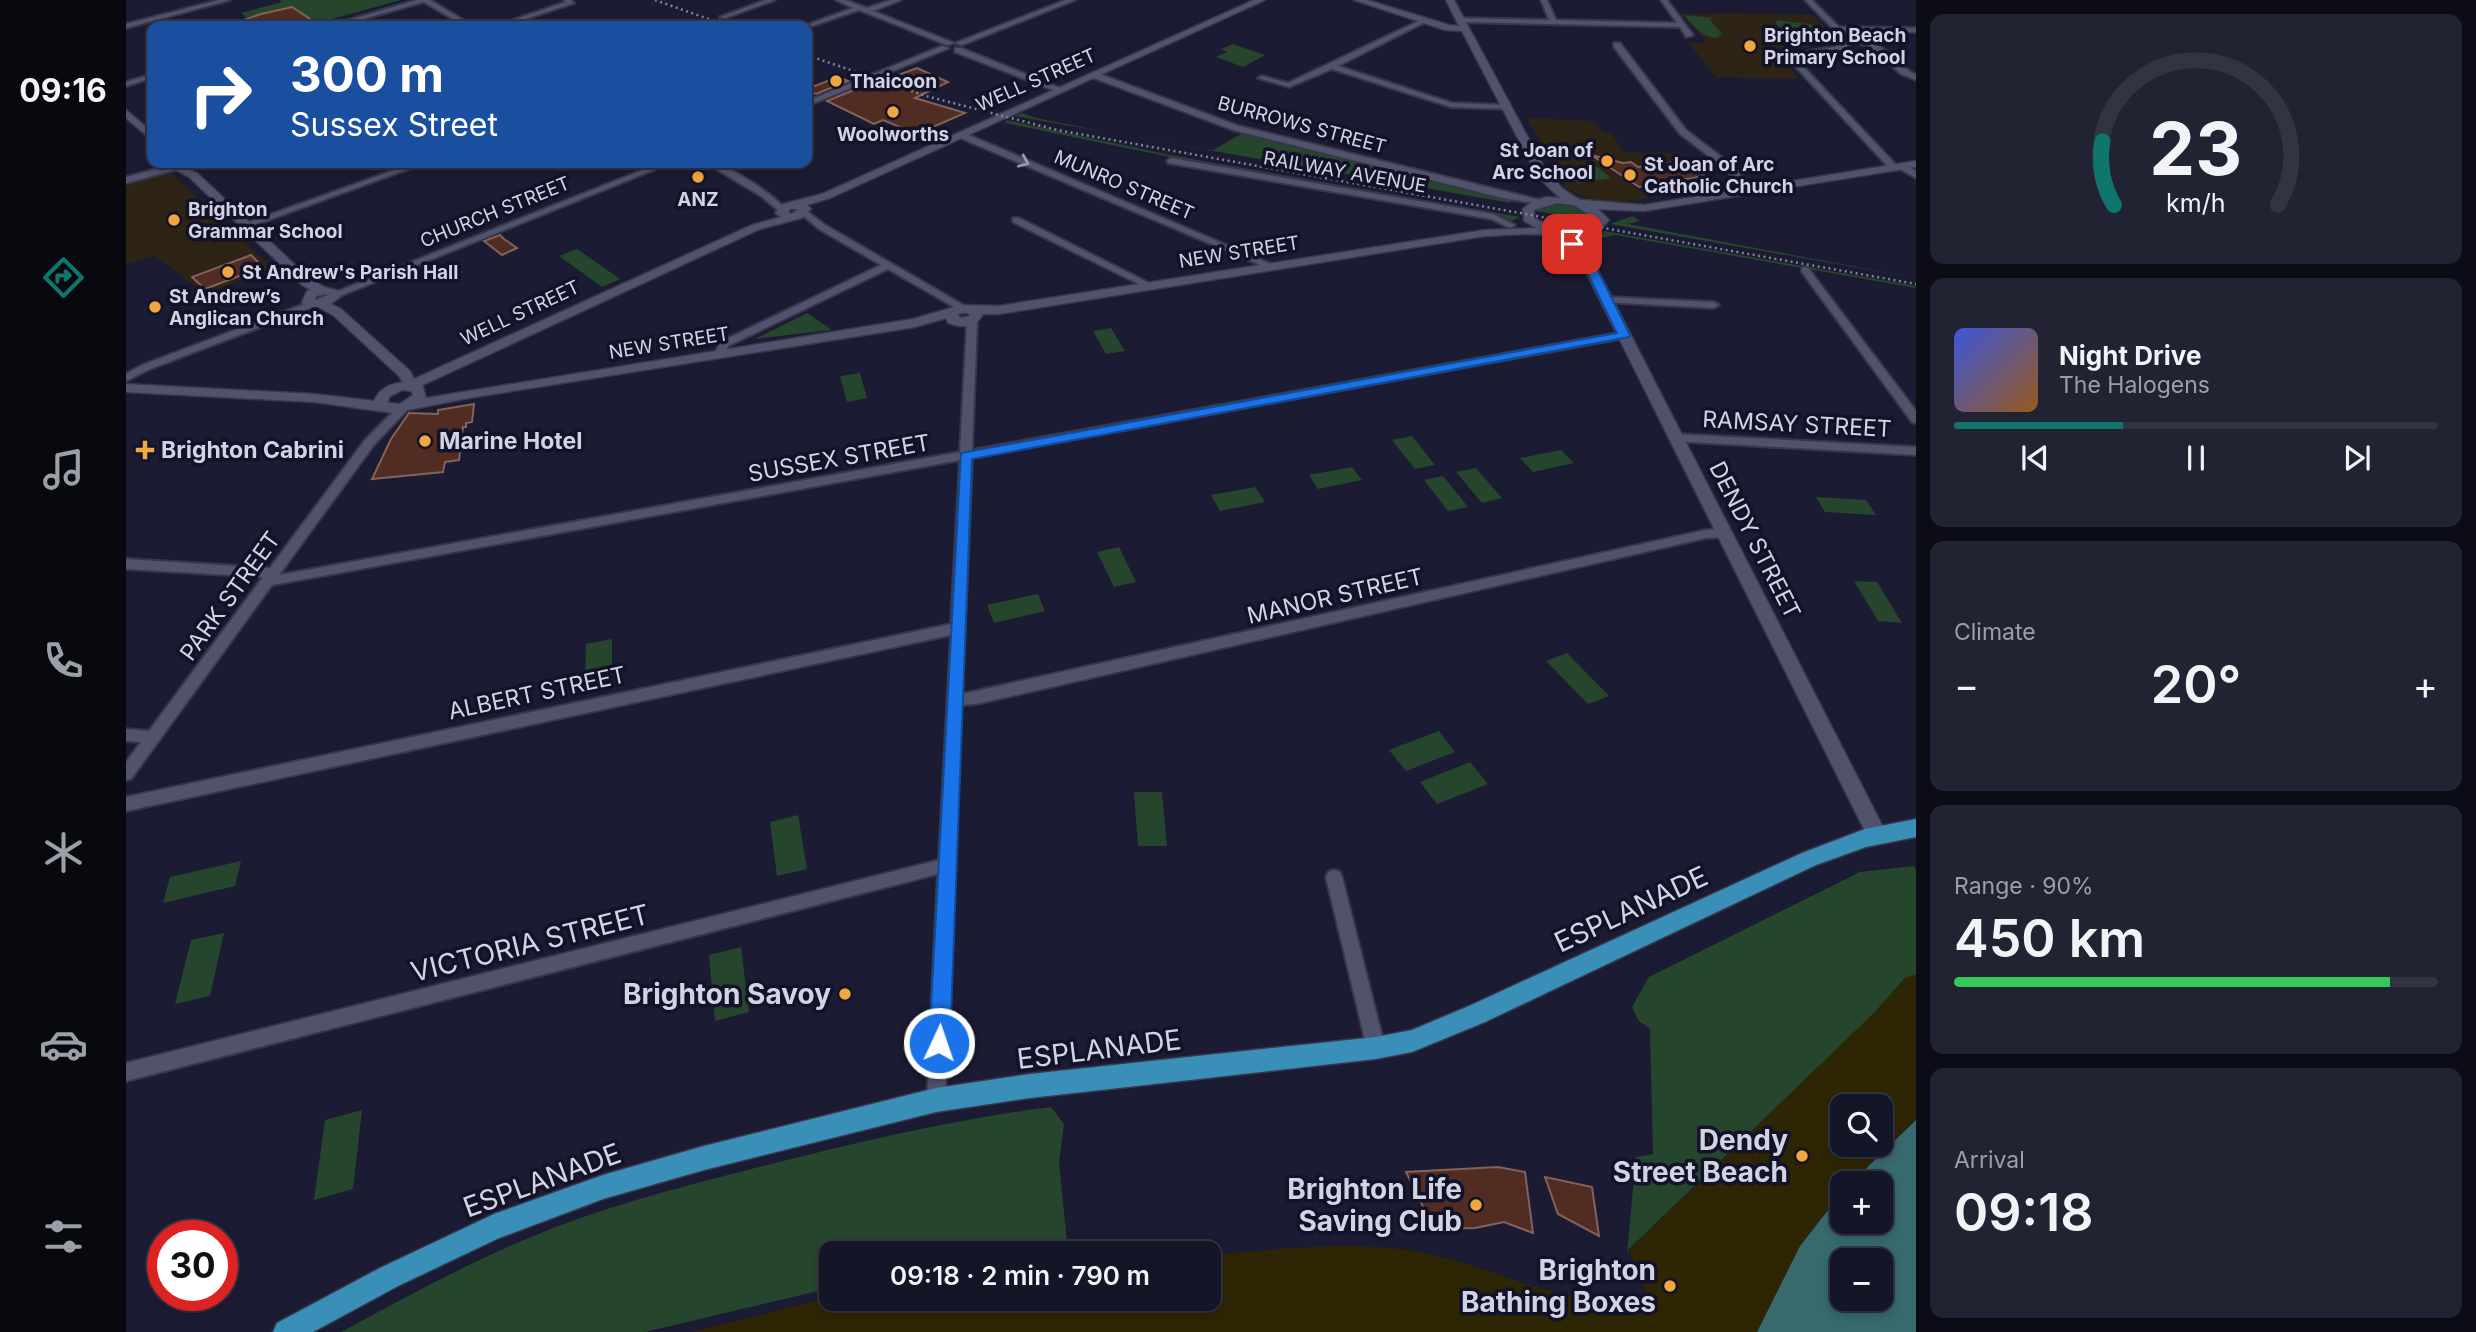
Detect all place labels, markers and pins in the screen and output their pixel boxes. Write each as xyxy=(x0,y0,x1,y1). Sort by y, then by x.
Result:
place label: Brighton Beach Primary School xyxy=(1764,24,1906,69)
marker: Brighton Beach Primary School xyxy=(1742,38,1758,54)
place label: Thaicoon xyxy=(850,70,937,93)
marker: Thaicoon xyxy=(828,73,844,89)
marker: Woolworths xyxy=(885,104,901,120)
place label: Woolworths xyxy=(837,123,949,146)
place label: St Joan of Arc School xyxy=(1492,139,1593,184)
marker: St Joan of Arc School xyxy=(1599,153,1615,169)
place label: St Joan of Arc Catholic Church xyxy=(1644,153,1794,198)
marker: St Joan of Arc Catholic Church xyxy=(1622,167,1638,183)
marker: ANZ xyxy=(690,169,706,185)
place label: ANZ xyxy=(677,188,719,211)
place label: Brighton Grammar School xyxy=(188,198,343,243)
marker: Brighton Grammar School xyxy=(166,212,182,228)
pin xyxy=(1542,214,1602,274)
place label: St Andrew's Parish Hall xyxy=(242,261,458,284)
marker: St Andrew's Parish Hall xyxy=(220,264,236,280)
place label: St Andrew’s Anglican Church xyxy=(169,285,324,330)
marker: St Andrew’s Anglican Church xyxy=(147,299,163,315)
place label: Marine Hotel xyxy=(439,427,582,455)
marker: Marine Hotel xyxy=(417,433,433,449)
place label: Brighton Cabrini xyxy=(161,436,344,464)
marker: Brighton Cabrini xyxy=(135,440,155,460)
place label: Brighton Savoy xyxy=(623,977,831,1011)
marker: Brighton Savoy xyxy=(837,986,853,1002)
place label: Dendy Street Beach xyxy=(1613,1123,1788,1189)
marker: Dendy Street Beach xyxy=(1794,1148,1810,1164)
place label: Brighton Life Saving Club xyxy=(1287,1172,1462,1238)
marker: Brighton Life Saving Club xyxy=(1468,1197,1484,1213)
place label: Brighton Bathing Boxes xyxy=(1461,1253,1656,1319)
marker: Brighton Bathing Boxes xyxy=(1662,1278,1678,1294)

